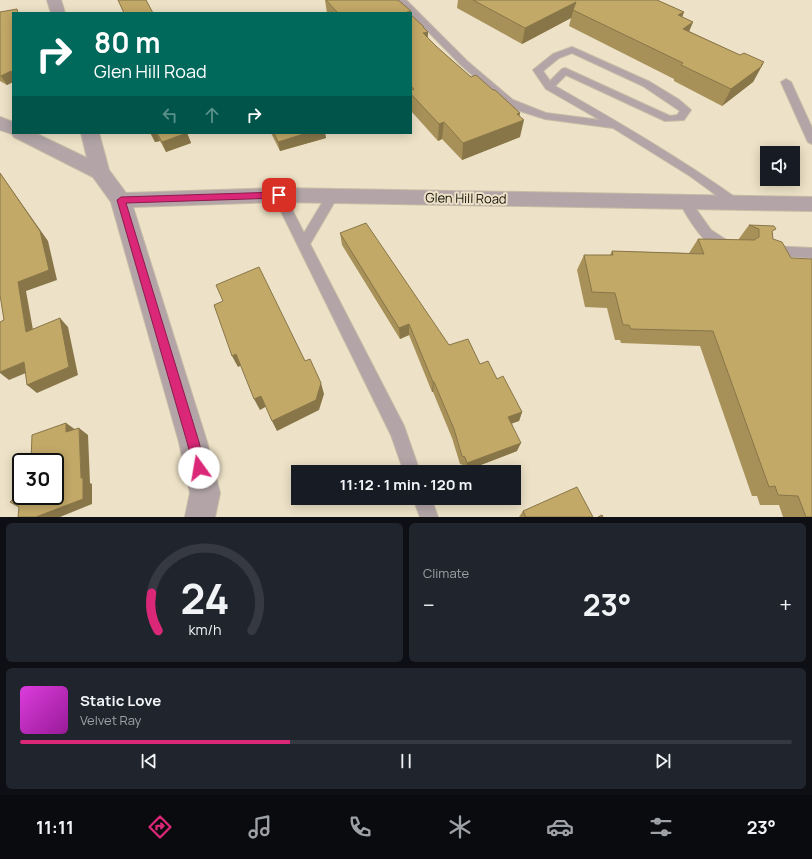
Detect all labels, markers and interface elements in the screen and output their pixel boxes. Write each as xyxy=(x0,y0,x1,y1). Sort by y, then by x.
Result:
text: 80 m xyxy=(94,23,160,61)
icon: right xyxy=(28,28,80,80)
text: Glen Hill Road xyxy=(94,59,207,83)
icon: left xyxy=(159,104,181,126)
icon: ahead xyxy=(201,104,223,126)
icon: right xyxy=(243,104,265,126)
map controls xyxy=(760,146,800,186)
button: sound xyxy=(760,146,800,186)
pin xyxy=(262,178,296,212)
icon: arrive xyxy=(268,184,290,206)
street label: Glen Hill Road xyxy=(425,188,507,208)
position arrow xyxy=(178,447,220,489)
speed limit sign: 30 xyxy=(12,453,64,505)
text: 11:12 · 1 min · 120 m xyxy=(340,474,472,495)
text: Climate xyxy=(423,564,469,582)
text: 24 xyxy=(180,569,229,625)
text: 23° xyxy=(583,584,632,625)
text: − xyxy=(423,590,435,620)
text: + xyxy=(779,590,792,620)
text: km/h xyxy=(188,619,221,638)
text: Static Love xyxy=(80,690,161,711)
text: Velvet Ray xyxy=(80,711,141,729)
icon: previous xyxy=(138,750,160,772)
icon: pause xyxy=(395,750,417,772)
icon: next xyxy=(652,750,674,772)
icon: directions xyxy=(146,813,174,841)
icon: music xyxy=(246,813,274,841)
icon: phone xyxy=(346,813,374,841)
icon: climate xyxy=(446,813,474,841)
icon: car xyxy=(546,813,574,841)
icon: filters xyxy=(647,813,675,841)
text: 11:11 xyxy=(36,815,74,839)
text: 23° xyxy=(747,815,776,839)

